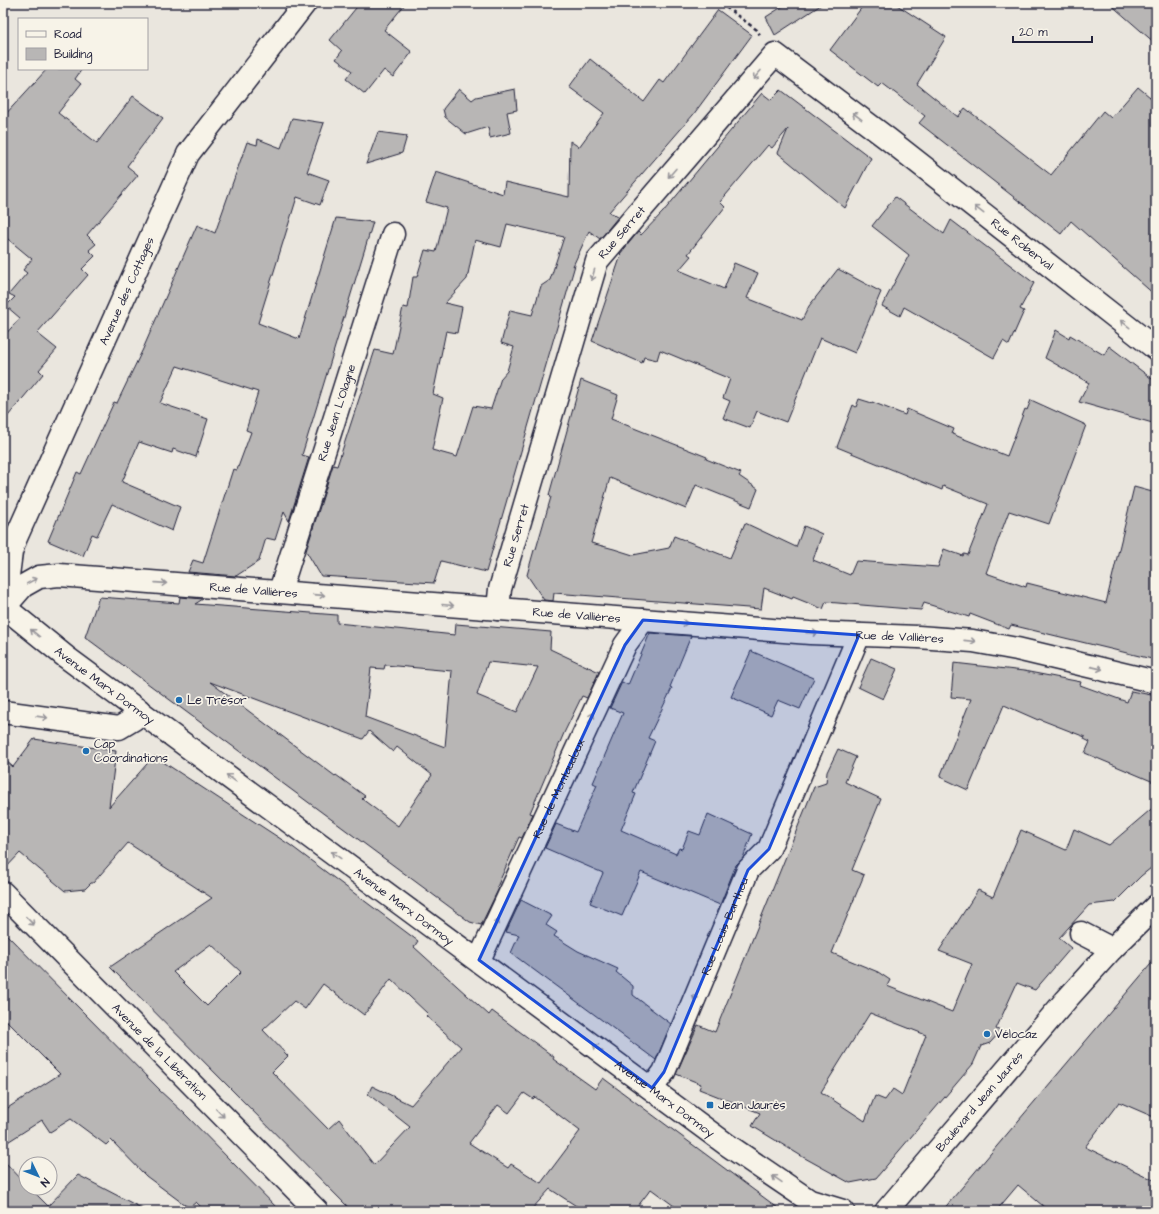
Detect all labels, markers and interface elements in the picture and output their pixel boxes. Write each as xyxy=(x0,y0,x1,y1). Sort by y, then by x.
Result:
legend xyxy=(18,18,148,70)
scale bar xyxy=(1013,18,1092,44)
text: 20 m xyxy=(1019,24,1048,41)
text: Road xyxy=(54,26,82,43)
text: Building xyxy=(54,46,92,64)
one-way arrow xyxy=(753,69,762,79)
one-way arrow xyxy=(852,112,863,120)
one-way arrow xyxy=(668,168,677,178)
street label: Rue Serret xyxy=(594,202,649,262)
one-way arrow xyxy=(973,206,984,214)
street label: Rue Roberval xyxy=(987,214,1057,274)
street label: Avenue des Cottages xyxy=(95,234,158,348)
one-way arrow xyxy=(588,268,596,281)
one-way arrow xyxy=(1120,320,1131,329)
street label: Rue Jean L'Olagne xyxy=(313,362,360,463)
street label: Rue Serret xyxy=(498,502,533,569)
one-way arrow xyxy=(26,577,38,584)
street label: Rue de Vallières xyxy=(209,578,298,602)
one-way arrow xyxy=(154,579,167,586)
one-way arrow xyxy=(312,591,325,598)
one-way arrow xyxy=(441,601,454,608)
street label: Rue de Vallières xyxy=(532,603,621,627)
one-way arrow xyxy=(675,620,688,627)
street label: Rue de Vallières xyxy=(855,626,944,647)
one-way arrow xyxy=(30,629,40,638)
one-way arrow xyxy=(805,629,818,637)
one-way arrow xyxy=(963,638,976,645)
street label: Avenue Marx Dormoy xyxy=(51,643,159,729)
one-way arrow xyxy=(1090,665,1103,672)
place label: Le Trésor xyxy=(187,692,247,709)
marker: Le Trésor xyxy=(174,695,184,705)
one-way arrow xyxy=(588,712,595,724)
one-way arrow xyxy=(35,713,48,721)
place label: Cap Coordinations xyxy=(94,736,168,767)
street label: Rue de Montaudoux xyxy=(528,736,589,841)
marker: Cap Coordinations xyxy=(81,746,91,756)
one-way arrow xyxy=(226,774,237,782)
one-way arrow xyxy=(330,851,341,859)
street label: Avenue Marx Dormoy xyxy=(350,864,458,950)
street label: Rue Louis Barthou xyxy=(697,875,753,978)
one-way arrow xyxy=(26,916,35,926)
one-way arrow xyxy=(492,919,500,931)
one-way arrow xyxy=(692,989,699,1001)
street label: Avenue de la Libération xyxy=(108,1000,211,1104)
place label: Vélocaz xyxy=(995,1026,1037,1043)
marker: Vélocaz xyxy=(982,1029,992,1039)
one-way arrow xyxy=(593,1044,604,1052)
street label: Boulevard Jean Jaurès xyxy=(932,1048,1027,1155)
street label: Avenue Marx Dormoy xyxy=(611,1056,719,1142)
place label: Jean Jaurès xyxy=(718,1097,785,1114)
marker: Jean Jaurès xyxy=(705,1100,715,1110)
one-way arrow xyxy=(215,1108,225,1118)
north arrow xyxy=(18,1156,58,1196)
text: N xyxy=(37,1175,53,1190)
one-way arrow xyxy=(772,1175,783,1183)

